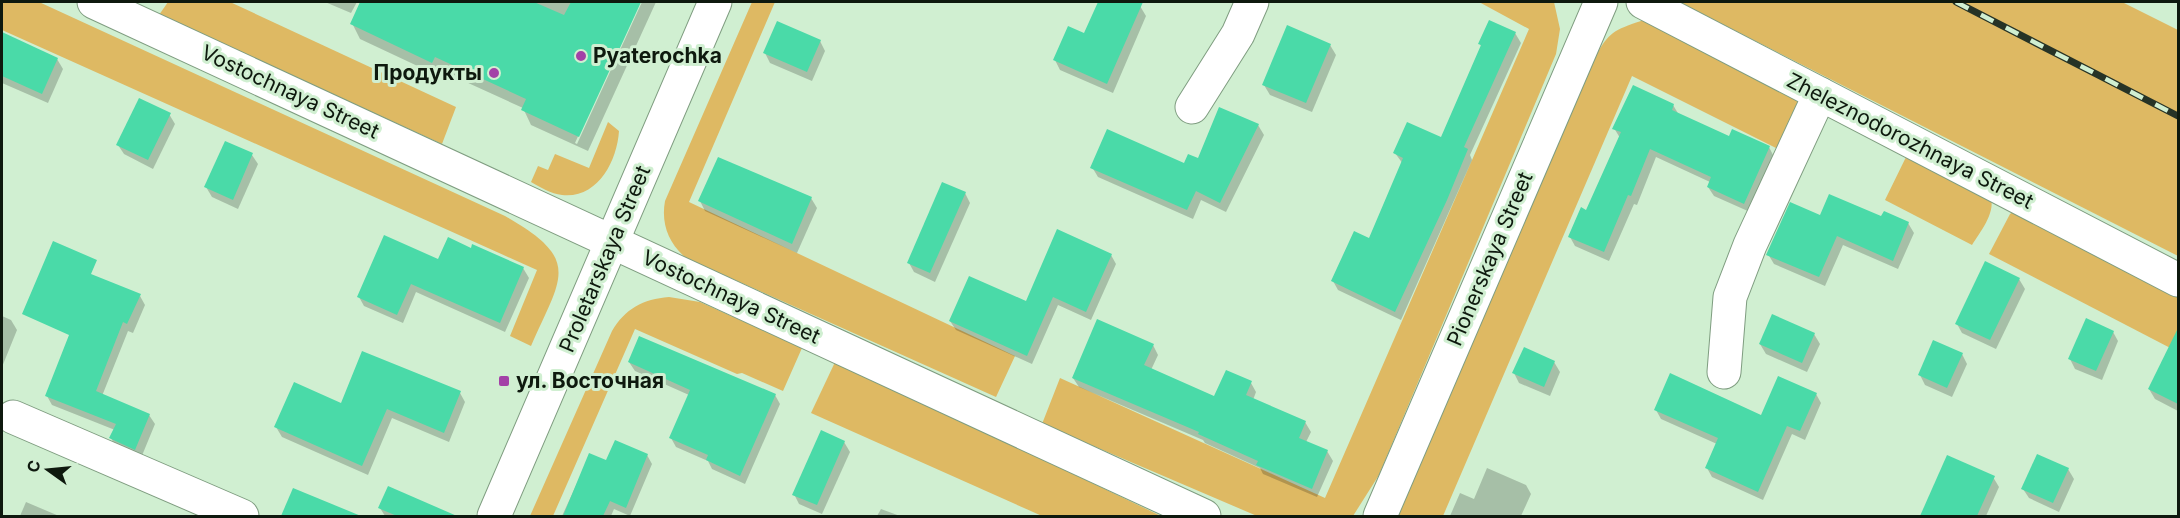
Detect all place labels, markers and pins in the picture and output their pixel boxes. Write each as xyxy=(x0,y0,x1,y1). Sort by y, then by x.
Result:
place label: Pyaterochka xyxy=(593,43,722,68)
marker: Pyaterochka xyxy=(574,49,588,63)
place label: Продукты xyxy=(373,60,482,85)
marker: Продукты xyxy=(487,66,501,80)
place label: ул. Восточная xyxy=(516,368,664,393)
marker: ул. Восточная xyxy=(497,374,511,388)

